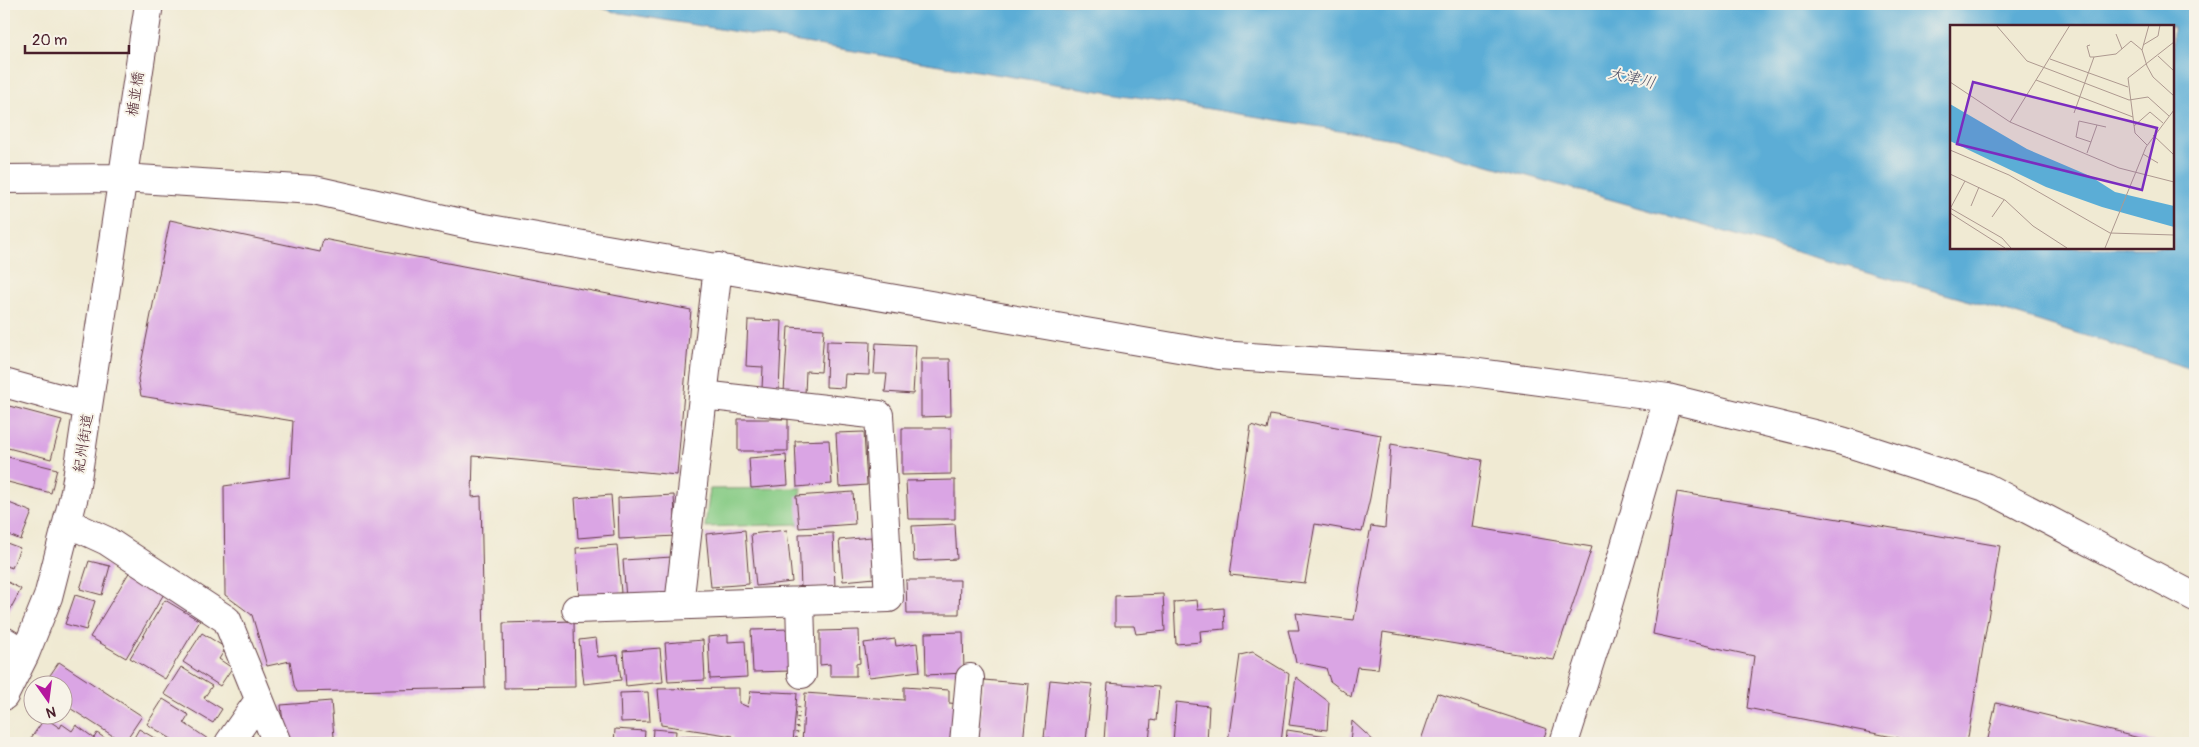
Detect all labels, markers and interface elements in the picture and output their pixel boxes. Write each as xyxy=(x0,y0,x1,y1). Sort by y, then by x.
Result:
scale bar xyxy=(25,22,129,54)
inset map xyxy=(1950,25,2174,249)
text: 20 m xyxy=(32,31,67,50)
water label: 大津川 xyxy=(1606,63,1657,93)
street label: 楯並橋 xyxy=(123,70,148,118)
street label: 紀州街道 xyxy=(69,412,98,474)
north arrow xyxy=(22,674,72,724)
text: N xyxy=(44,703,58,722)

